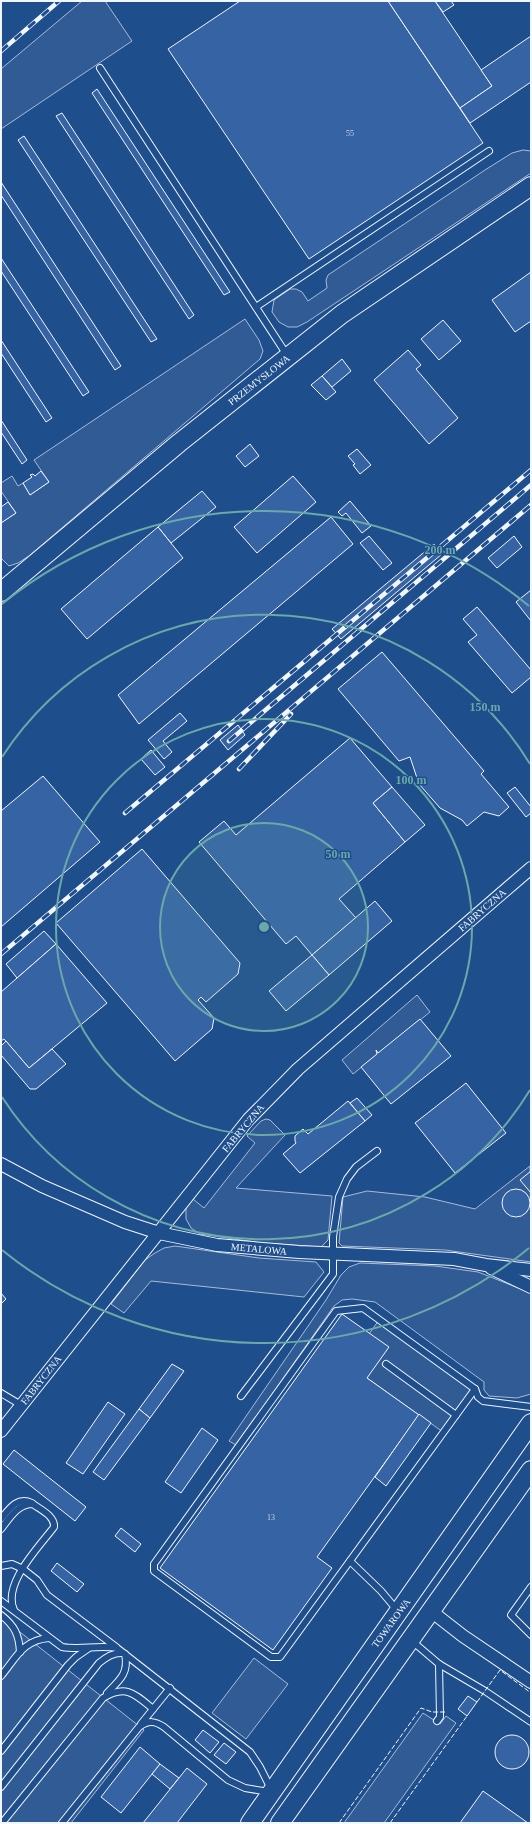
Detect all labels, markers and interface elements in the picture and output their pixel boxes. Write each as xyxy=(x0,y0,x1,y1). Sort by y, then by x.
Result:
house number: 55 xyxy=(346,129,354,138)
street label: PRZEMYSŁOWA xyxy=(226,352,293,407)
text: 200 m xyxy=(425,543,456,557)
text: 150 m xyxy=(470,700,501,714)
text: 100 m xyxy=(396,773,427,787)
text: 50 m xyxy=(326,847,351,861)
street label: FABRYCZNA xyxy=(456,886,509,934)
centre of rings xyxy=(257,920,271,934)
street label: FABRYCZNA xyxy=(220,1101,267,1154)
street label: METALOWA xyxy=(230,1241,288,1257)
street label: FABRYCZNA xyxy=(18,1353,64,1407)
house number: 13 xyxy=(267,1513,275,1522)
street label: TOWAROWA xyxy=(369,1596,413,1650)

